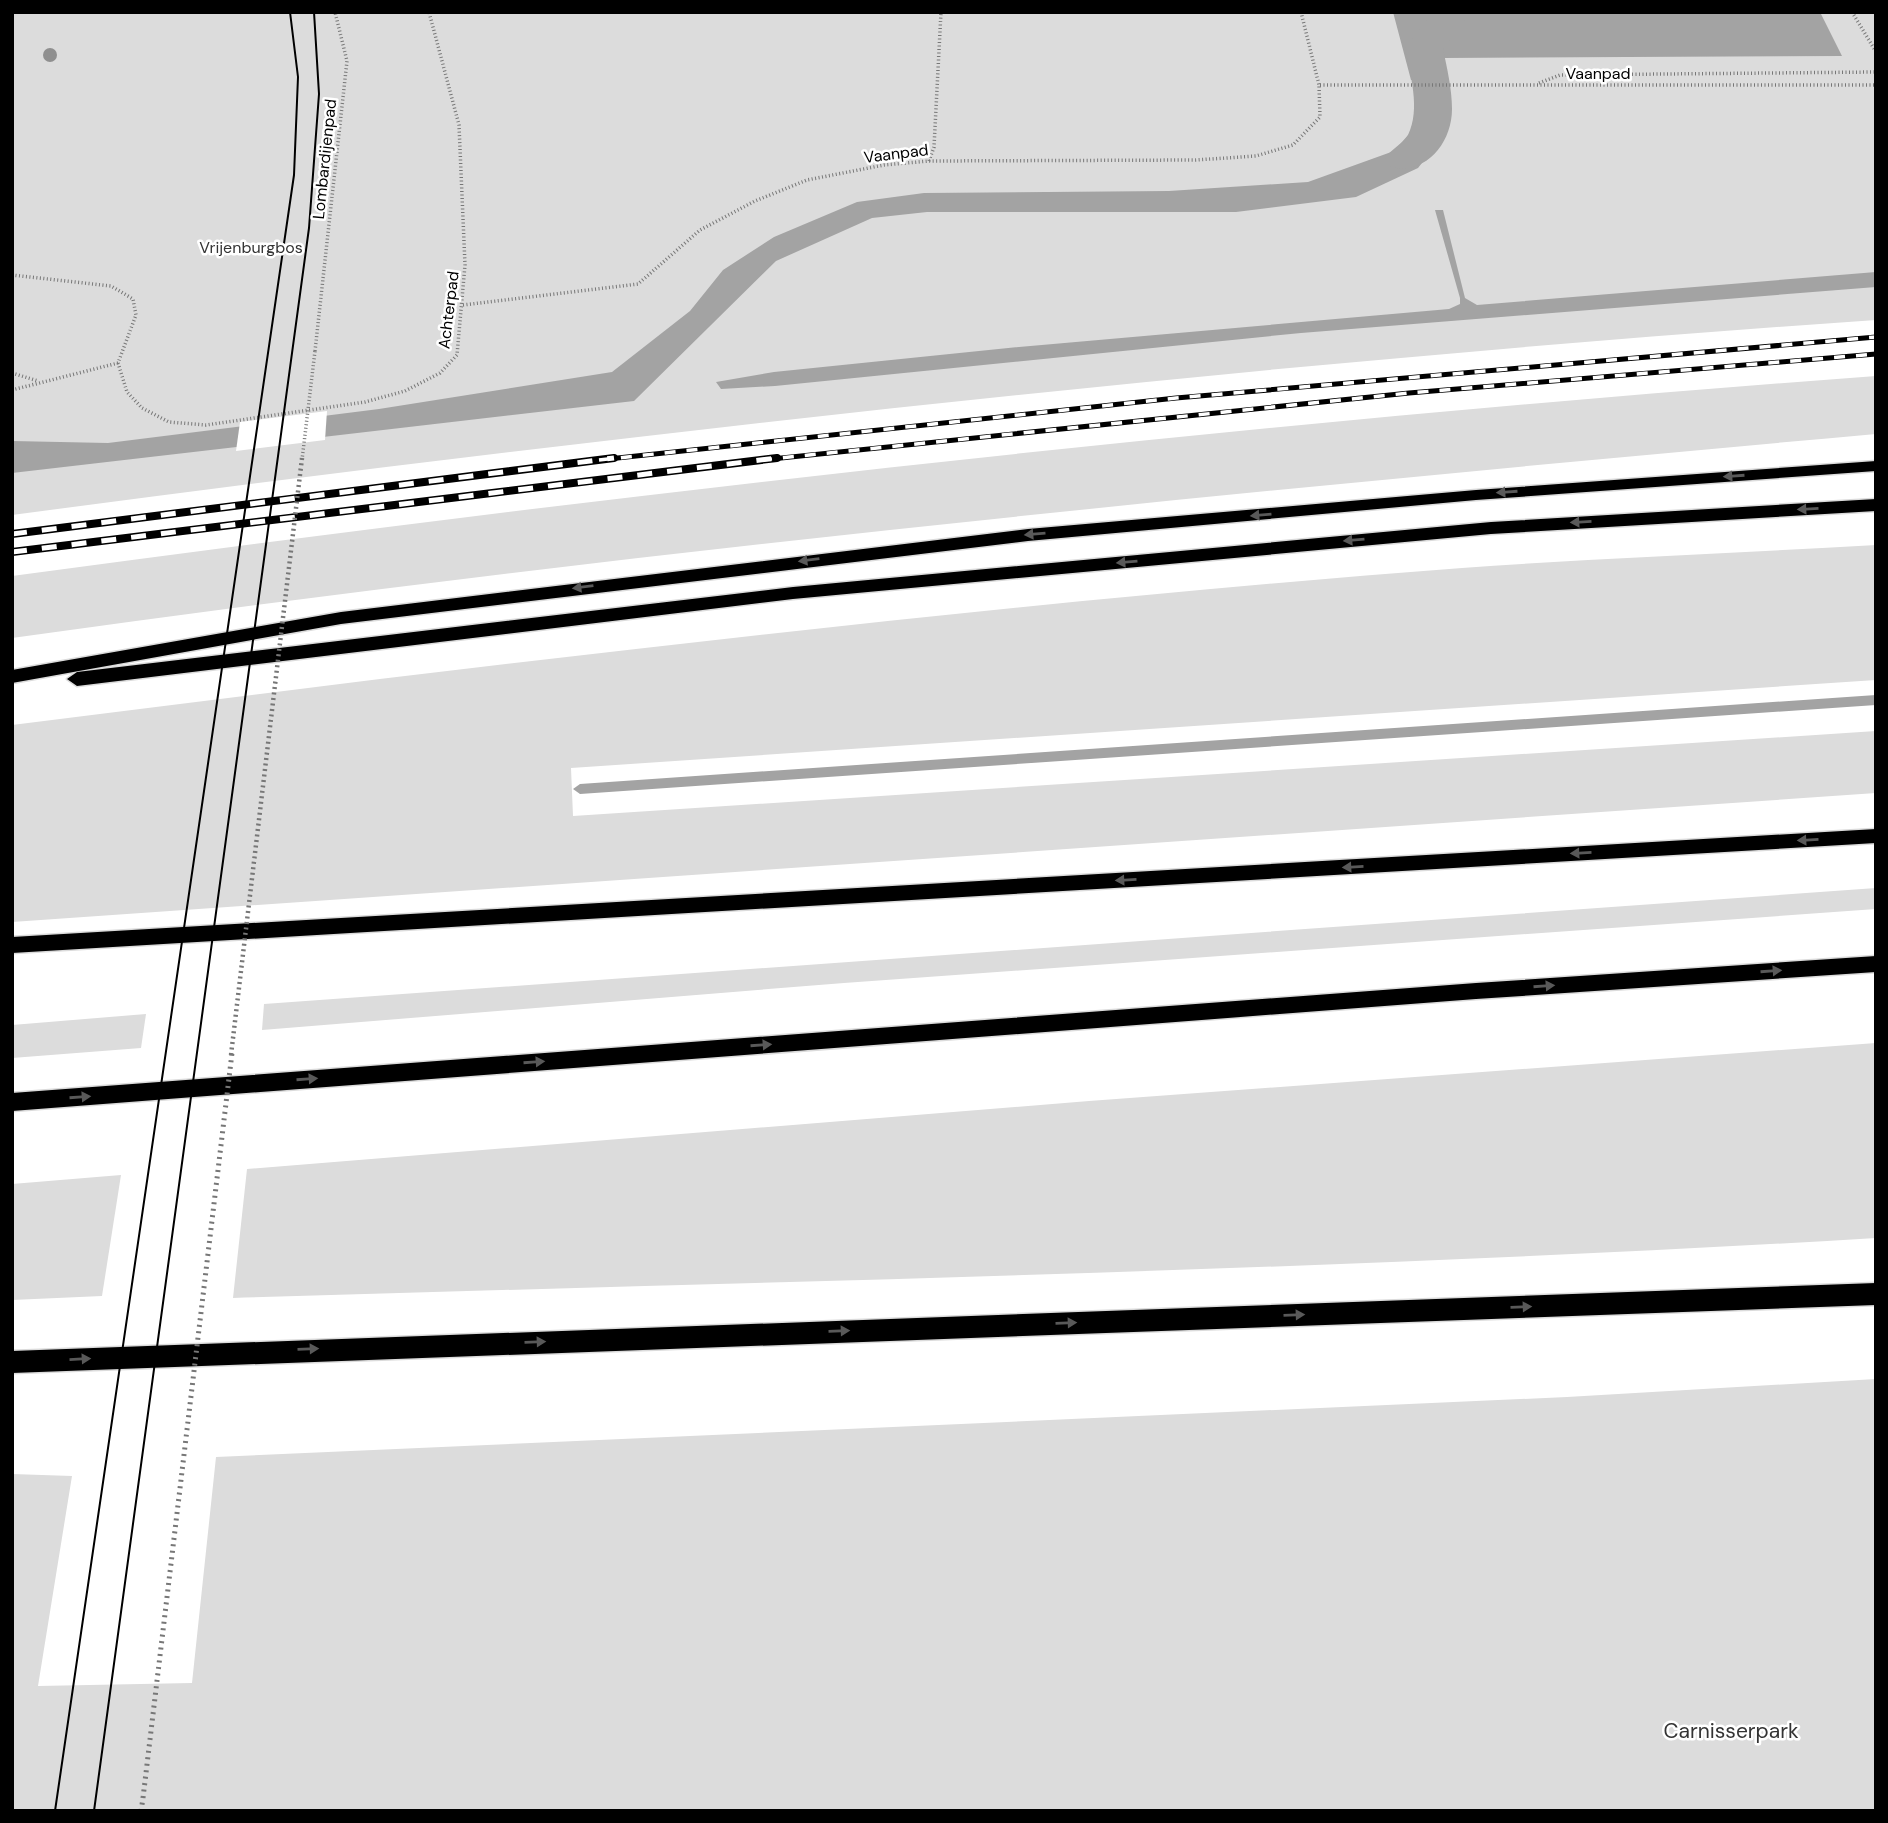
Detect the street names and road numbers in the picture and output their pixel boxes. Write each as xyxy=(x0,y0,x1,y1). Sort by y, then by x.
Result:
street label: Vaanpad xyxy=(1565,63,1631,84)
street label: Lombardijenpad xyxy=(308,98,341,220)
street label: Vaanpad xyxy=(862,139,930,168)
street label: Achterpad xyxy=(433,270,464,350)

